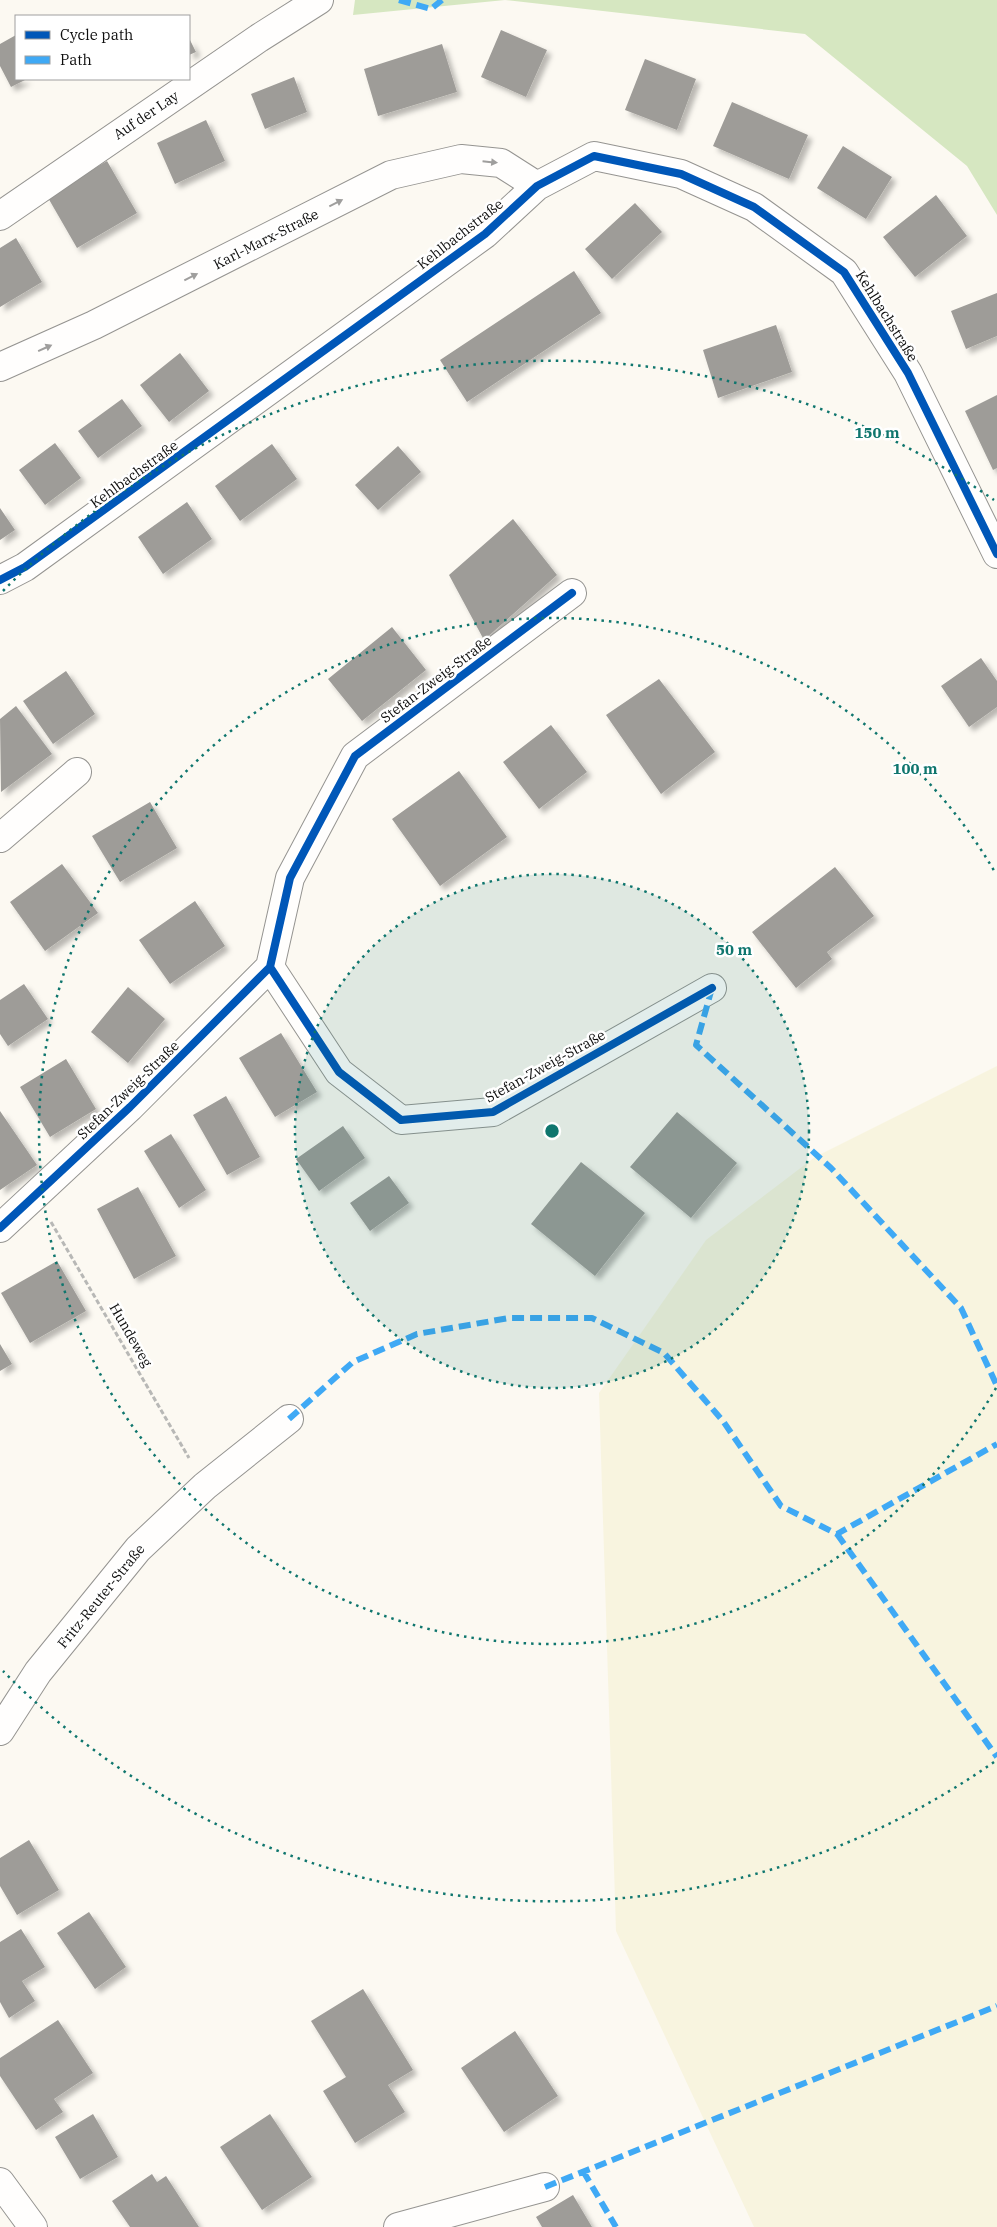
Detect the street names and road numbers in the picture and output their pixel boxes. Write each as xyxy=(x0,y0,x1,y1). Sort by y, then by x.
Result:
street label: Auf der Lay xyxy=(110,86,182,143)
street label: Kehlbachstraße xyxy=(413,195,507,273)
street label: Karl-Marx-Straße xyxy=(211,205,321,273)
street label: Kehlbachstraße xyxy=(852,267,922,365)
street label: Kehlbachstraße xyxy=(87,436,181,512)
street label: Stefan-Zweig-Straße xyxy=(377,631,495,727)
street label: Stefan-Zweig-Straße xyxy=(482,1026,608,1106)
street label: Stefan-Zweig-Straße xyxy=(73,1037,183,1143)
street label: Hundeweg xyxy=(106,1300,157,1370)
street label: Fritz-Reuter-Straße xyxy=(53,1540,149,1652)

